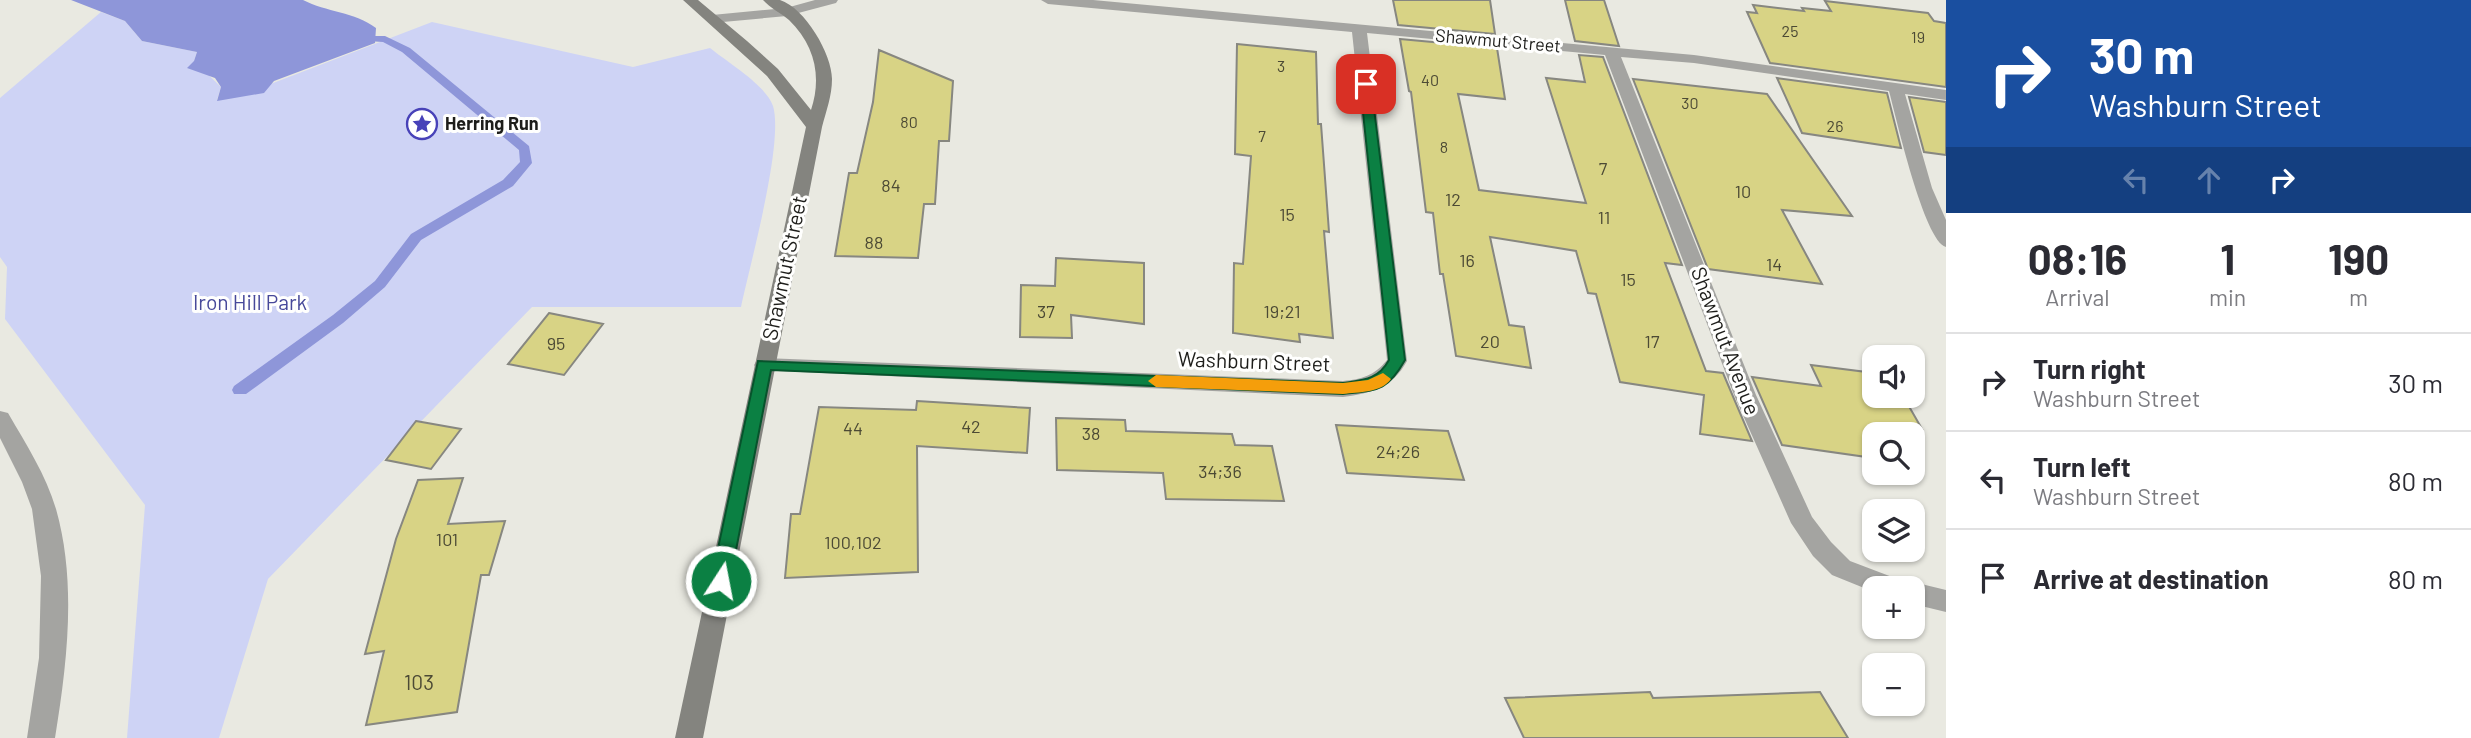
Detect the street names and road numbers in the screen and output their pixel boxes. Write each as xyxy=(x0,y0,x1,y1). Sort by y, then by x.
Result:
street label: Shawmut Street xyxy=(1434,24,1562,56)
street label: Shawmut Street xyxy=(756,193,811,342)
street label: Shawmut Avenue xyxy=(1687,263,1766,418)
street label: Washburn Street xyxy=(1177,345,1331,376)

